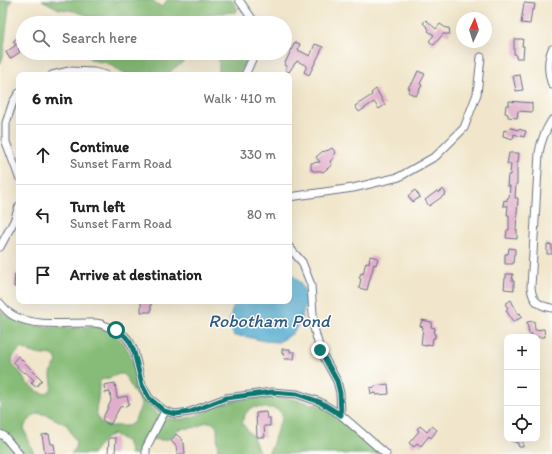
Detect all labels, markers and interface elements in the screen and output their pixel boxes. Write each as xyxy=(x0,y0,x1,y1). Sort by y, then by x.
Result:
north arrow xyxy=(456,12,492,48)
search box xyxy=(16,16,292,60)
icon: search xyxy=(30,27,52,49)
text: Search here xyxy=(62,29,137,47)
text: 6 min xyxy=(32,88,73,108)
text: Walk · 410 m xyxy=(204,91,276,106)
text: Continue xyxy=(70,138,129,156)
icon: ahead xyxy=(32,144,54,166)
text: 330 m xyxy=(240,147,276,162)
text: Sunset Farm Road xyxy=(70,156,172,171)
text: Turn left xyxy=(70,198,125,216)
icon: left xyxy=(32,204,54,226)
text: 80 m xyxy=(247,207,276,222)
text: Sunset Farm Road xyxy=(70,216,172,231)
icon: arrive xyxy=(32,264,54,286)
text: Arrive at destination xyxy=(70,266,202,284)
water label: Robotham Pond xyxy=(208,310,332,332)
route start xyxy=(107,321,125,339)
map controls xyxy=(504,334,540,442)
button: + xyxy=(504,334,540,370)
route end xyxy=(311,341,329,359)
button: − xyxy=(504,370,540,406)
button: locate xyxy=(504,406,540,442)

